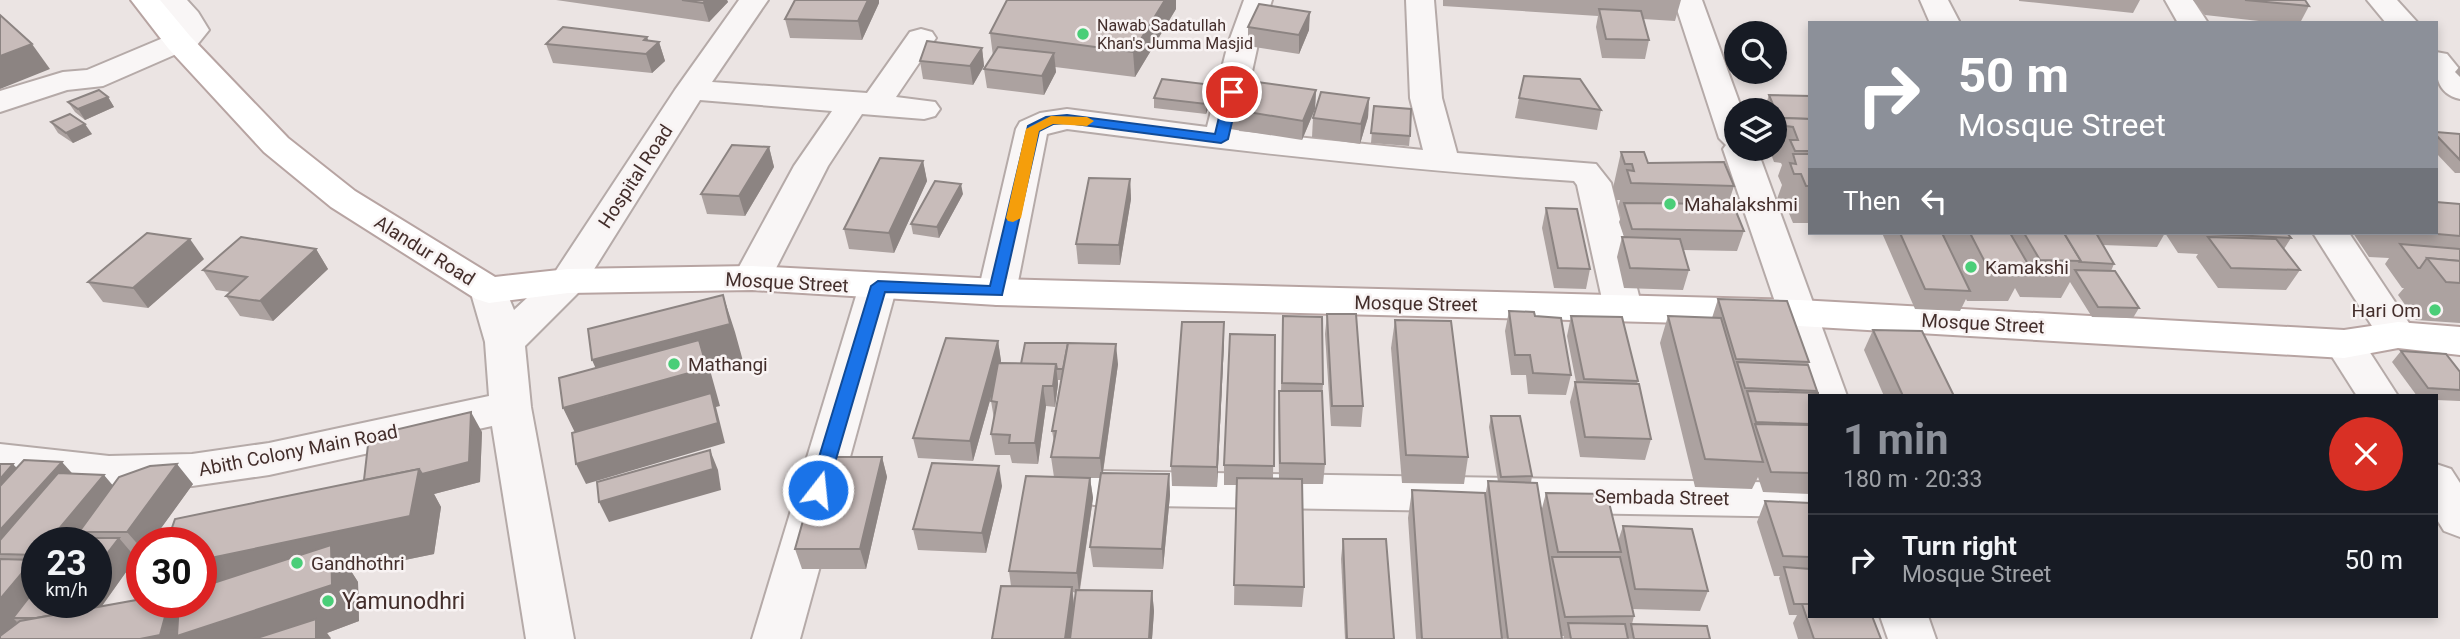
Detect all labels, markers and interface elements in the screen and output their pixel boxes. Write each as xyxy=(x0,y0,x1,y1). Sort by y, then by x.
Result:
place label: Nawab Sadatullah Khan's Jumma Masjid xyxy=(1097,16,1253,53)
map controls xyxy=(1724,21,1787,161)
button: search xyxy=(1724,21,1787,84)
marker: Nawab Sadatullah Khan's Jumma Masjid xyxy=(1075,26,1091,42)
text: 50 m xyxy=(1958,47,2069,104)
icon: right xyxy=(1843,49,1934,140)
pin xyxy=(1202,62,1262,122)
icon: arrive xyxy=(1213,73,1251,111)
button: layers xyxy=(1724,98,1787,161)
text: Mosque Street xyxy=(1958,106,2166,144)
street label: Hospital Road xyxy=(593,120,677,232)
icon: left xyxy=(1915,182,1953,220)
text: Then xyxy=(1843,186,1901,216)
place label: Mahalakshmi xyxy=(1684,193,1798,216)
marker: Mahalakshmi xyxy=(1662,196,1678,212)
street label: Alandur Road xyxy=(370,211,479,290)
place label: Kamakshi xyxy=(1985,256,2069,279)
marker: Kamakshi xyxy=(1963,259,1979,275)
street label: Mosque Street xyxy=(725,268,849,297)
street label: Mosque Street xyxy=(1354,291,1478,316)
place label: Hari Om xyxy=(2352,299,2421,322)
marker: Hari Om xyxy=(2427,302,2443,318)
street label: Mosque Street xyxy=(1921,309,2045,338)
place label: Mathangi xyxy=(688,353,768,376)
marker: Mathangi xyxy=(666,356,682,372)
text: 1 min xyxy=(1843,415,1949,464)
button: close xyxy=(2329,417,2403,491)
street label: Abith Colony Main Road xyxy=(197,420,400,481)
position arrow xyxy=(781,453,855,527)
text: 180 m · 20:33 xyxy=(1843,466,1982,493)
street label: Sembada Street xyxy=(1594,485,1730,510)
speed limit sign: 30 xyxy=(126,527,217,618)
text: Turn right xyxy=(1902,531,2017,561)
icon: right xyxy=(1843,541,1881,579)
text: 23 xyxy=(46,543,87,584)
text: 50 m xyxy=(2345,545,2403,575)
place label: Gandhothri xyxy=(311,552,405,575)
marker: Gandhothri xyxy=(289,555,305,571)
text: Mosque Street xyxy=(1902,561,2051,588)
text: km/h xyxy=(45,579,88,600)
place label: Yamunodhri xyxy=(342,588,465,615)
marker: Yamunodhri xyxy=(320,593,336,609)

